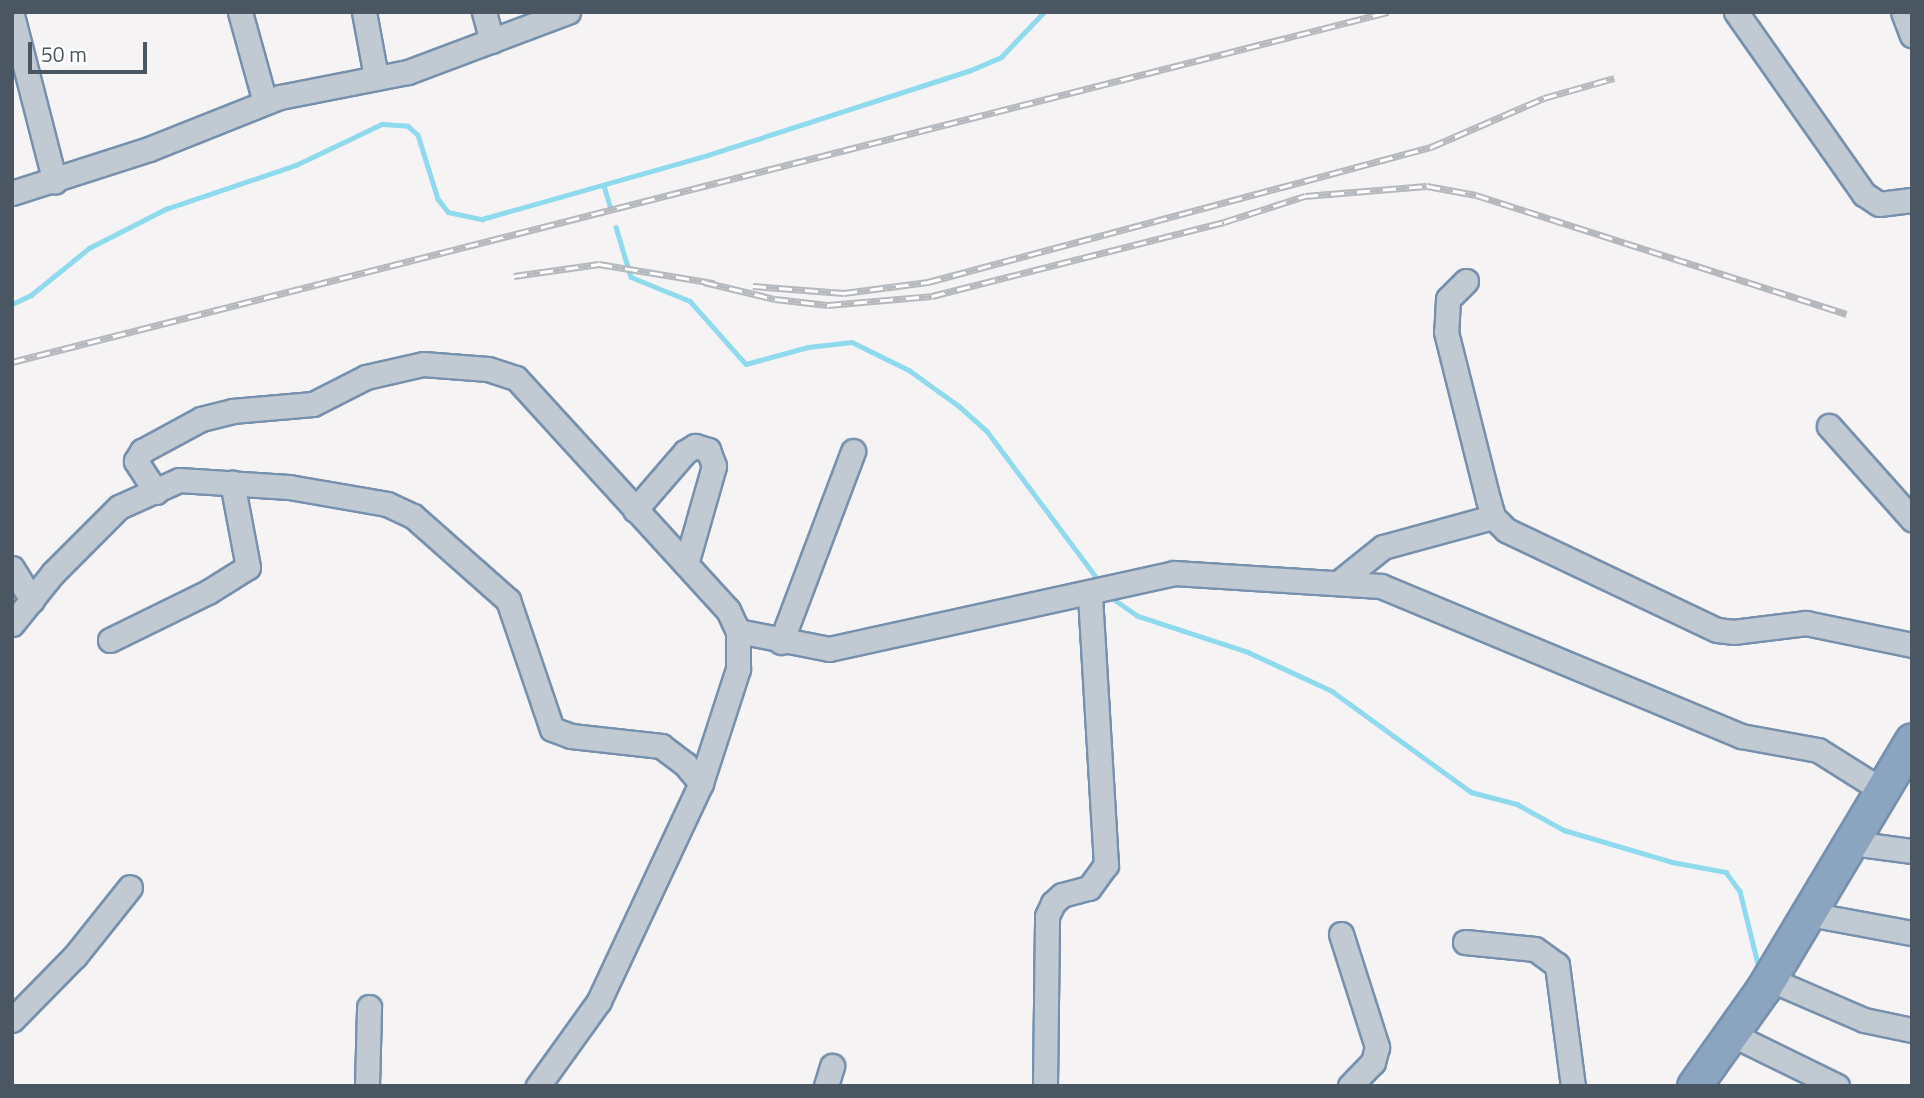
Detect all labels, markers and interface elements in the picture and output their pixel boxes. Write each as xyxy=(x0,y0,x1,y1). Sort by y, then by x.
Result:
scale bar xyxy=(32,28,150,72)
text: 50 m xyxy=(41,38,87,70)

